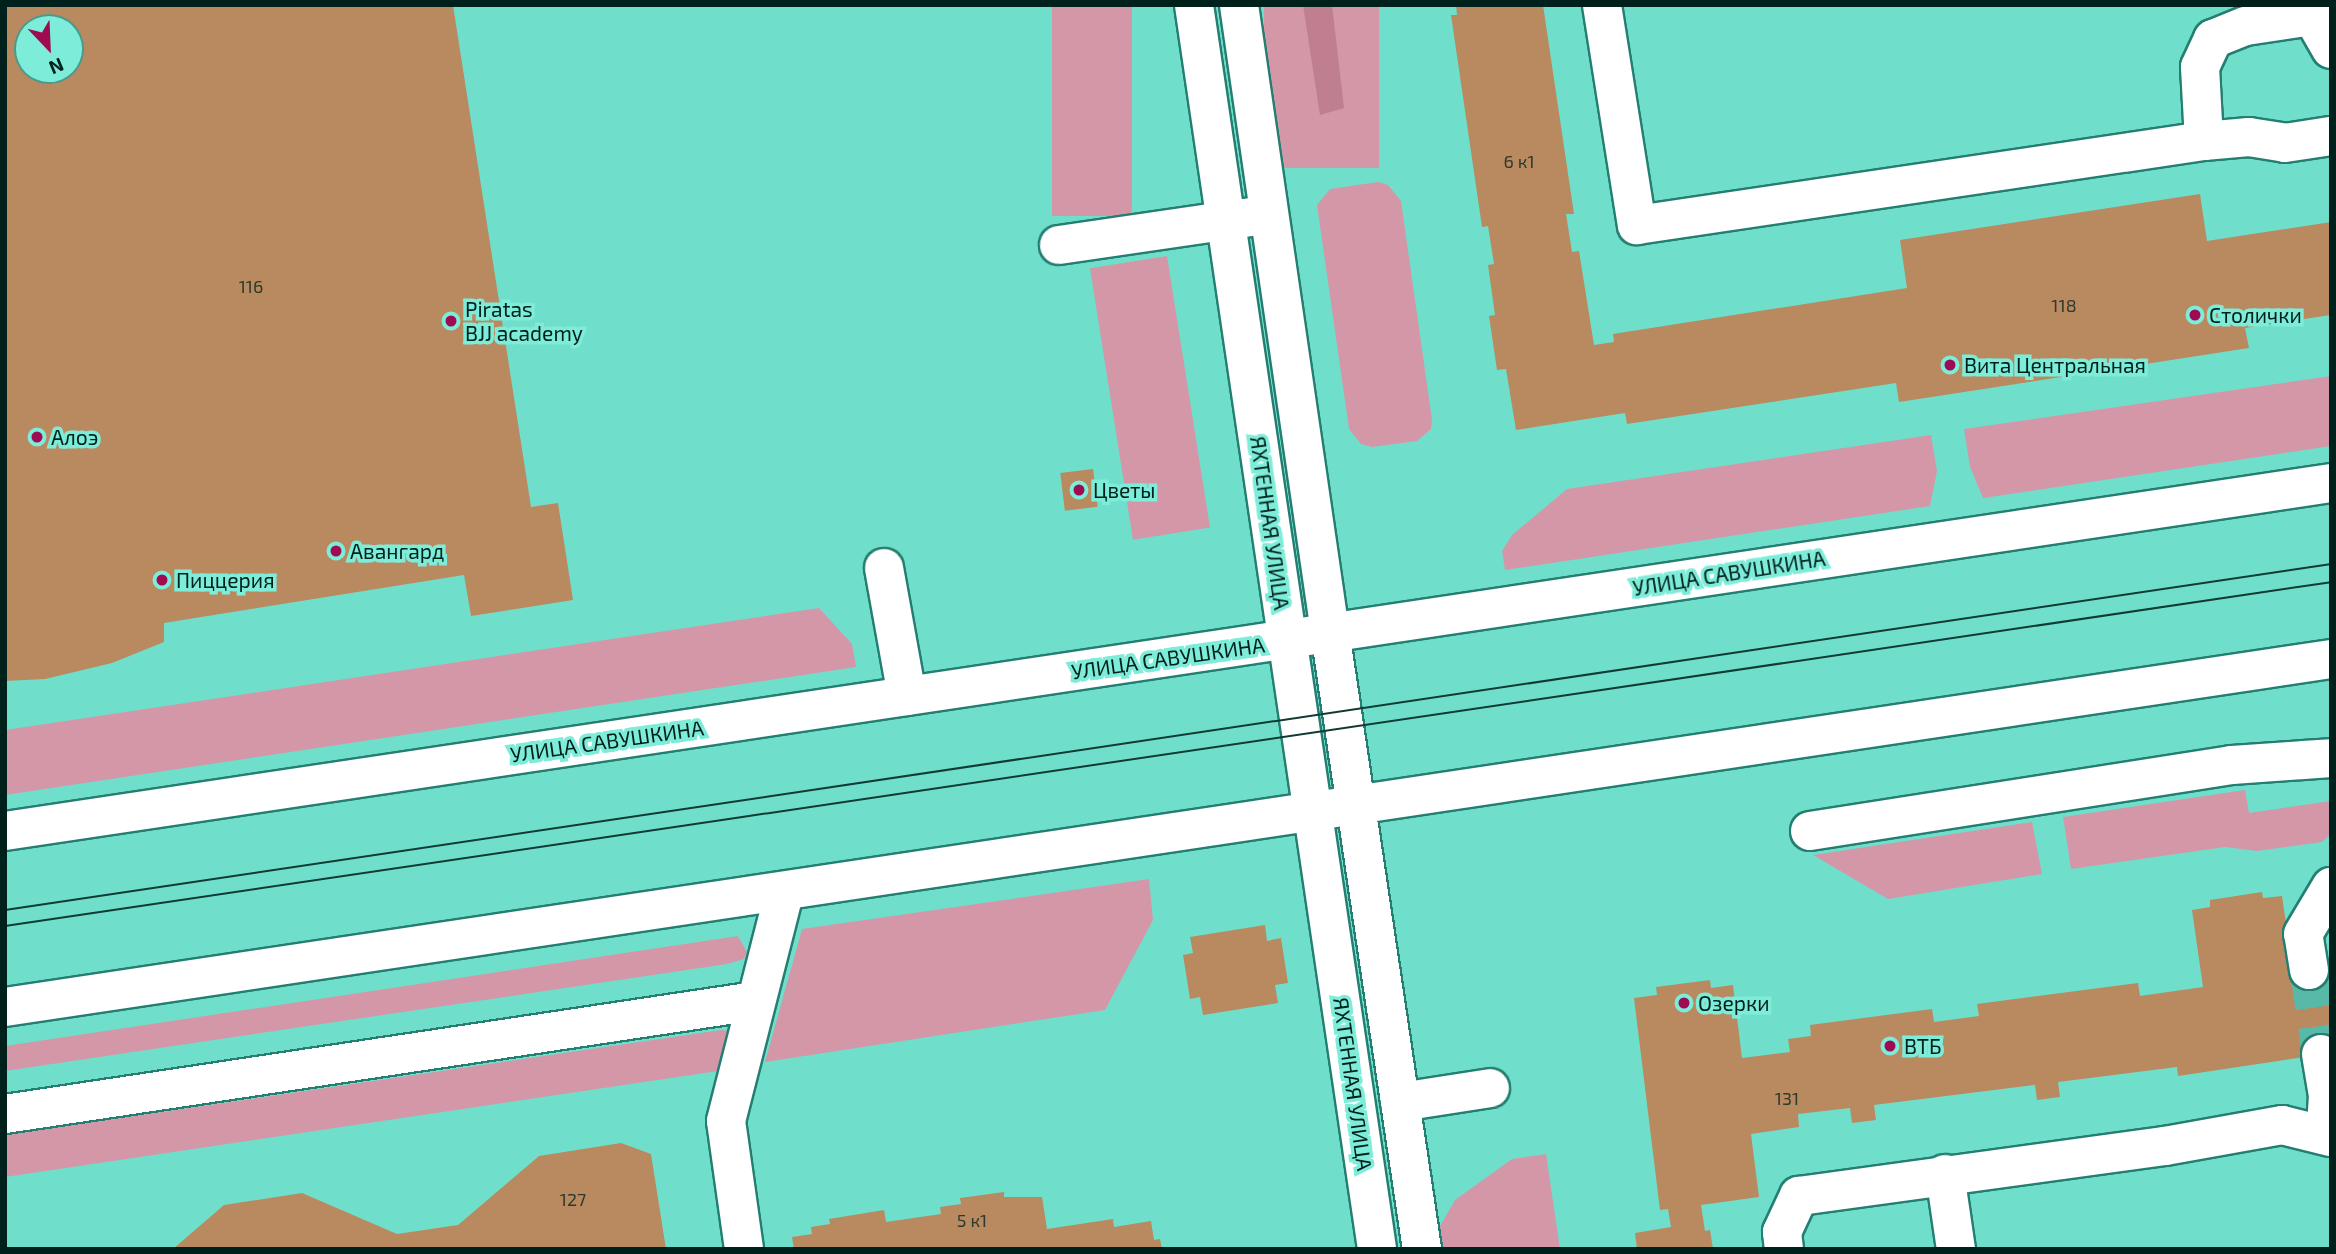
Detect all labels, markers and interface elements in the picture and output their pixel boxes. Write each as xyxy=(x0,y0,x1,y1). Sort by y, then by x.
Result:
north arrow xyxy=(14,14,84,84)
text: N xyxy=(46,54,67,80)
house number: 6 к1 xyxy=(1503,150,1535,172)
house number: 116 xyxy=(239,275,263,297)
house number: 118 xyxy=(2051,294,2077,316)
place label: Piratas BJJ academy xyxy=(465,296,583,346)
place label: Столички xyxy=(2209,302,2302,328)
marker: Столички xyxy=(2187,307,2203,323)
marker: Piratas BJJ academy xyxy=(443,313,459,329)
place label: Вита Центральная xyxy=(1964,352,2146,378)
marker: Вита Центральная xyxy=(1942,357,1958,373)
place label: Алоэ xyxy=(51,424,98,450)
marker: Алоэ xyxy=(29,429,45,445)
street label: ЯХТЕННАЯ УЛИЦА xyxy=(1245,435,1295,611)
place label: Цветы xyxy=(1093,477,1155,503)
marker: Цветы xyxy=(1071,482,1087,498)
place label: Авангард xyxy=(350,538,444,564)
marker: Авангард xyxy=(328,543,344,559)
street label: УЛИЦА САВУШКИНА xyxy=(1631,545,1827,601)
place label: Пиццерия xyxy=(176,567,275,593)
marker: Пиццерия xyxy=(154,572,170,588)
street label: УЛИЦА САВУШКИНА xyxy=(1070,632,1266,684)
street label: УЛИЦА САВУШКИНА xyxy=(509,715,705,767)
place label: Озерки xyxy=(1698,990,1770,1016)
marker: Озерки xyxy=(1676,995,1692,1011)
street label: ЯХТЕННАЯ УЛИЦА xyxy=(1328,996,1378,1172)
place label: ВТБ xyxy=(1904,1033,1942,1059)
marker: ВТБ xyxy=(1882,1038,1898,1054)
house number: 131 xyxy=(1775,1087,1799,1109)
house number: 127 xyxy=(560,1188,586,1210)
house number: 5 к1 xyxy=(957,1209,987,1231)

